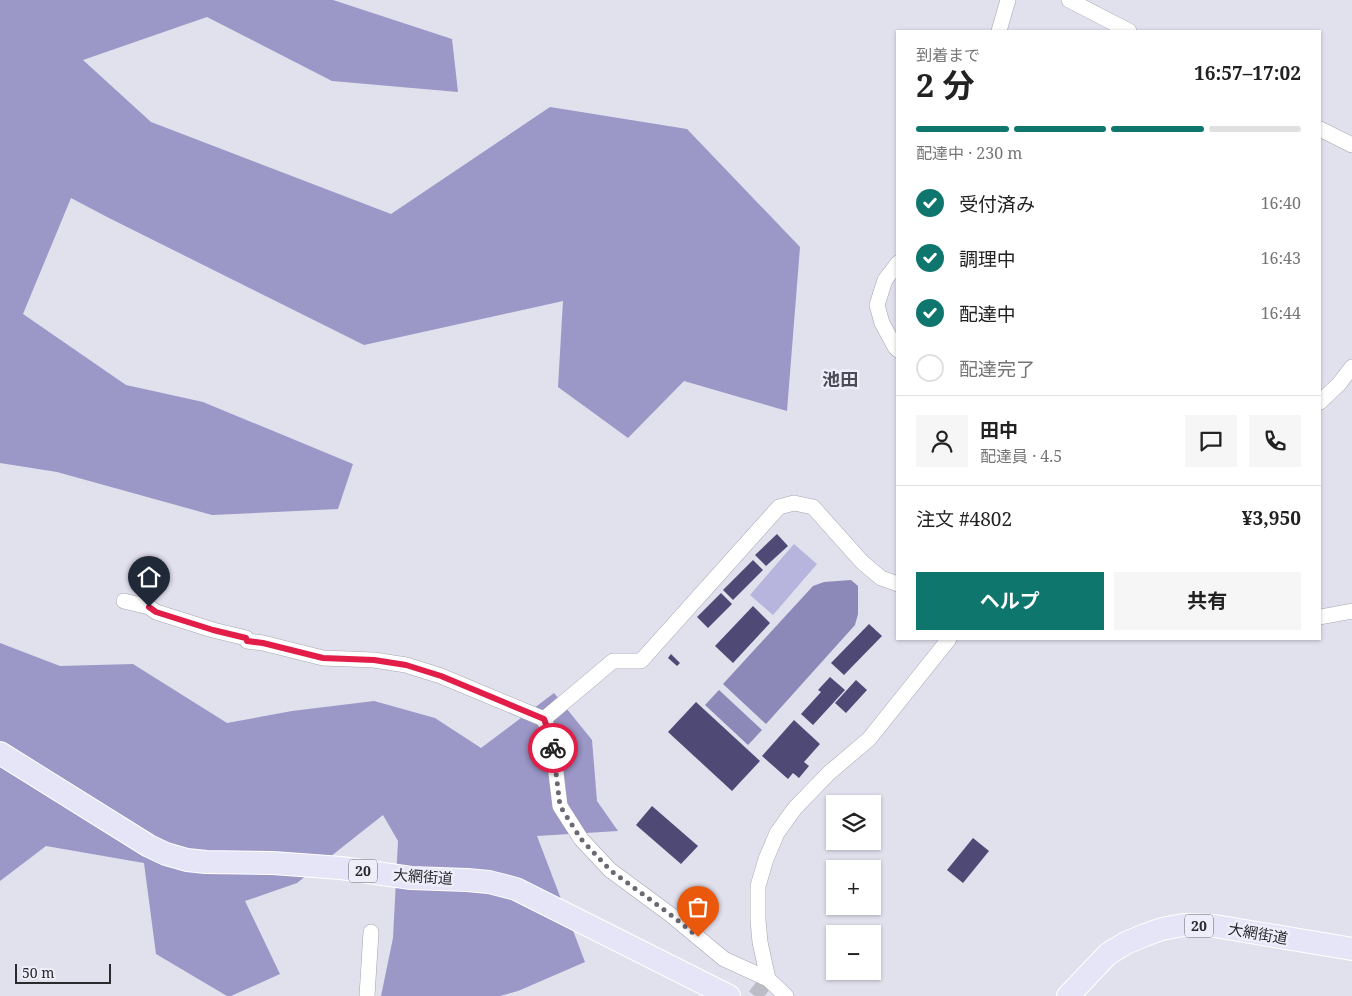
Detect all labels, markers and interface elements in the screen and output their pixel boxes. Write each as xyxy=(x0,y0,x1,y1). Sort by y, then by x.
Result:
text: 到着まで xyxy=(916,44,980,66)
text: 16:57–17:02 xyxy=(1194,60,1301,86)
text: 2 分 xyxy=(916,63,974,106)
text: 配達中 · 230 m xyxy=(916,142,1022,164)
icon: check xyxy=(916,189,944,217)
text: 受付済み xyxy=(959,191,1035,217)
text: 16:40 xyxy=(1261,192,1301,214)
icon: check xyxy=(916,244,944,272)
text: 調理中 xyxy=(959,246,1016,272)
text: 16:43 xyxy=(1261,247,1301,269)
icon: check xyxy=(916,299,944,327)
text: 配達中 xyxy=(959,301,1016,327)
text: 16:44 xyxy=(1261,302,1301,324)
text: 配達完了 xyxy=(959,356,1035,382)
district label: 池田 xyxy=(822,367,858,391)
button: person xyxy=(916,415,968,467)
button: chat xyxy=(1185,415,1237,467)
button: phone xyxy=(1249,415,1301,467)
text: 田中 xyxy=(980,417,1018,443)
text: 配達員 · 4.5 xyxy=(980,445,1062,467)
text: ¥3,950 xyxy=(1242,505,1301,531)
text: 注文 #4802 xyxy=(916,506,1012,532)
pin xyxy=(128,556,170,607)
icon: home xyxy=(135,563,163,591)
button: ヘルプ xyxy=(916,572,1104,630)
button: 共有 xyxy=(1114,572,1301,630)
courier xyxy=(528,723,578,773)
icon: bike xyxy=(539,734,567,762)
map controls xyxy=(826,795,881,980)
button: layers xyxy=(826,795,881,850)
road number: 20 xyxy=(349,859,377,882)
button: + xyxy=(826,860,881,915)
street label: 大網街道 xyxy=(392,864,454,888)
pin xyxy=(677,886,719,937)
icon: bag xyxy=(684,893,712,921)
road number: 20 xyxy=(1185,914,1213,938)
street label: 大網街道 xyxy=(1227,918,1289,948)
button: − xyxy=(826,925,881,980)
scale bar xyxy=(15,961,111,984)
text: 50 m xyxy=(22,963,55,982)

